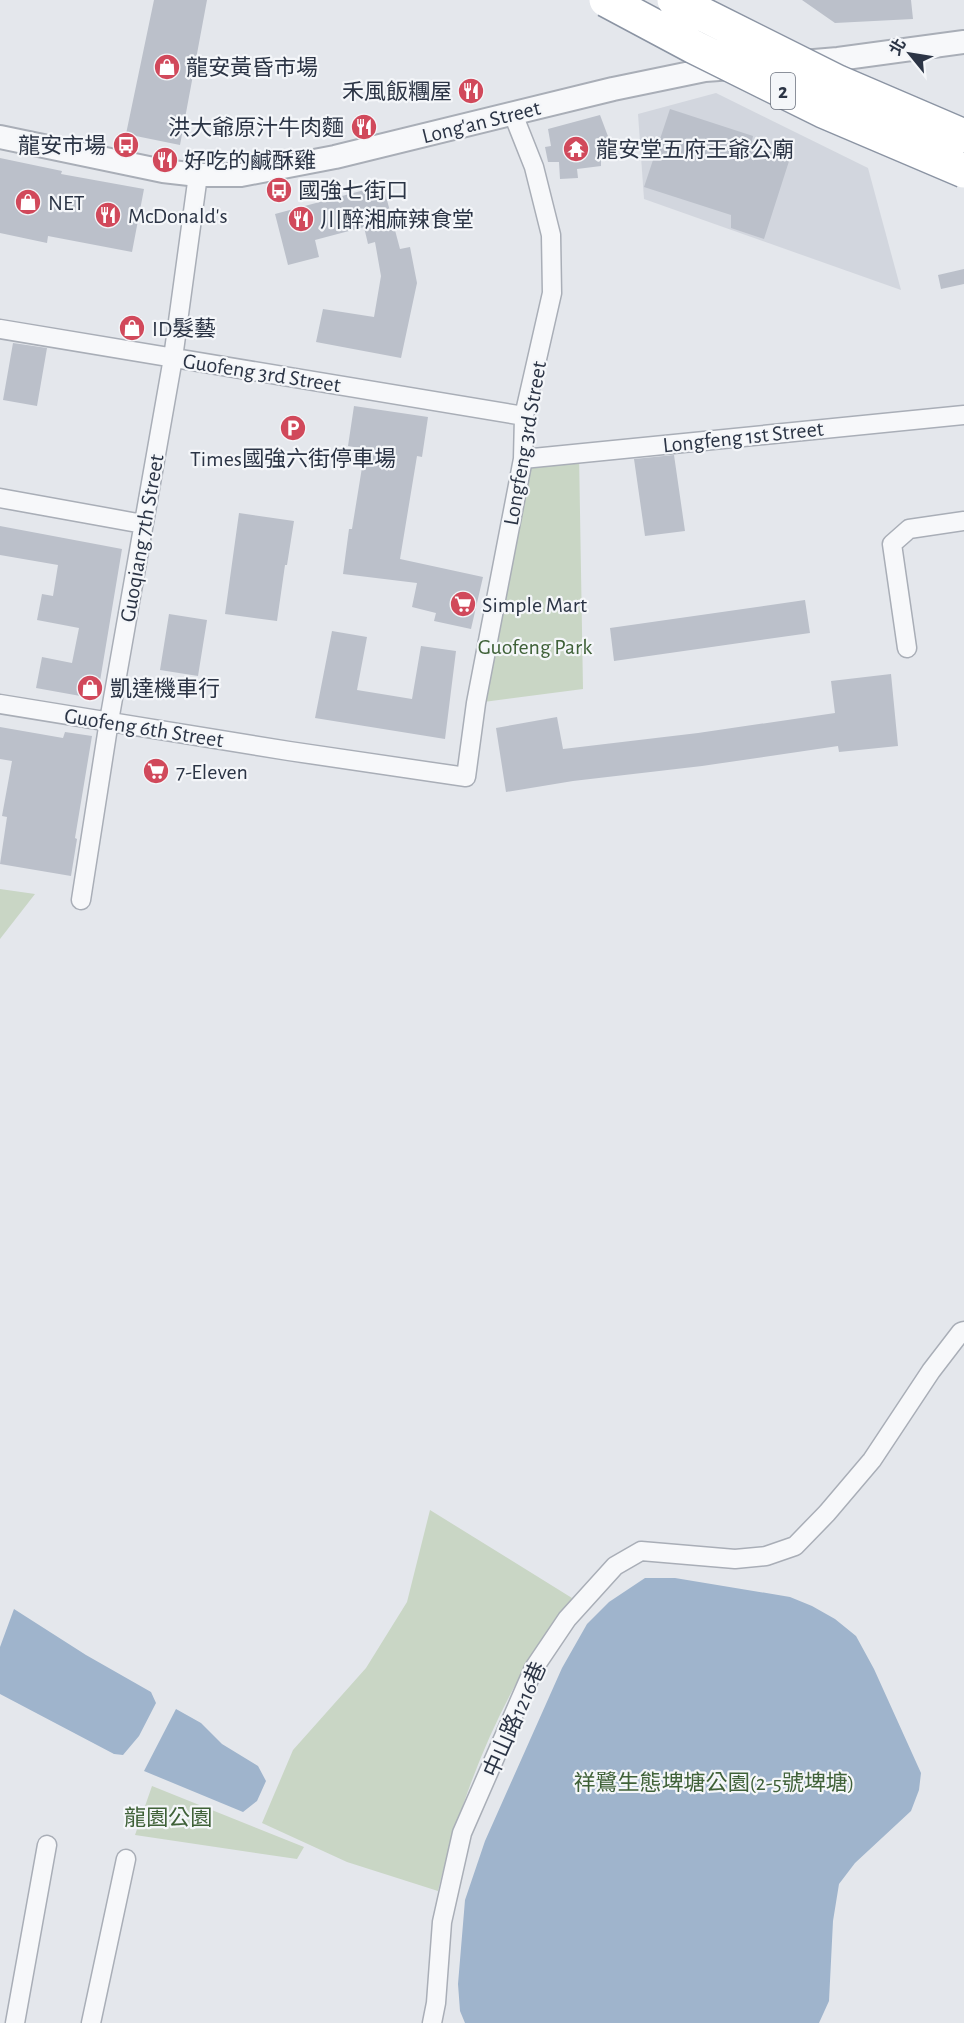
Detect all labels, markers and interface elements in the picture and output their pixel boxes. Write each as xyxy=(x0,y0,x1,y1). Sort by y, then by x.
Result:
north arrow xyxy=(880,24,940,84)
text: 北 xyxy=(886,36,909,58)
shop icon: 龍安黃昏市場 xyxy=(152,52,182,82)
place label: 龍安黃昏市場 xyxy=(186,56,318,79)
road number: 2 xyxy=(771,73,795,109)
restaurant icon: 禾風飯糰屋 xyxy=(456,76,486,106)
place label: 禾風飯糰屋 xyxy=(342,80,452,103)
street label: Long'an Street xyxy=(420,97,543,147)
restaurant icon: 洪大爺原汁牛肉麵 xyxy=(349,112,379,142)
place label: 洪大爺原汁牛肉麵 xyxy=(168,116,344,139)
bus stop icon: 龍安市場 xyxy=(111,130,141,160)
place label: 龍安市場 xyxy=(18,134,106,157)
temple icon: 龍安堂五府王爺公廟 xyxy=(561,134,591,164)
place label: 龍安堂五府王爺公廟 xyxy=(596,138,794,161)
restaurant icon: 好吃的鹹酥雞 xyxy=(150,145,180,175)
place label: 好吃的鹹酥雞 xyxy=(184,149,316,172)
bus stop icon: 國強七街口 xyxy=(264,175,294,205)
place label: 國強七街口 xyxy=(298,179,408,202)
shop icon: NET xyxy=(13,187,43,217)
place label: NET xyxy=(48,192,85,214)
restaurant icon: McDonald's xyxy=(93,200,123,230)
restaurant icon: 川醉湘麻辣食堂 xyxy=(286,204,316,234)
place label: McDonald's xyxy=(128,205,228,227)
place label: 川醉湘麻辣食堂 xyxy=(320,208,474,231)
shop icon: ID髮藝 xyxy=(117,313,147,343)
place label: ID髮藝 xyxy=(152,317,216,340)
street label: Guofeng 3rd Street xyxy=(181,350,342,396)
street label: Longfeng 3rd Street xyxy=(500,359,550,527)
parking icon: Times國強六街停車場 xyxy=(278,413,308,443)
street label: Longfeng 1st Street xyxy=(662,418,825,456)
place label: Times國強六街停車場 xyxy=(190,447,396,470)
street label: Guoqiang 7th Street xyxy=(116,453,168,624)
supermarket icon: Simple Mart xyxy=(448,589,478,619)
place label: Simple Mart xyxy=(482,594,587,616)
park label: Guofeng Park xyxy=(478,636,592,658)
shop icon: 凱達機車行 xyxy=(75,673,105,703)
place label: 凱達機車行 xyxy=(110,677,220,700)
street label: Guofeng 6th Street xyxy=(63,705,225,751)
supermarket icon: 7-Eleven xyxy=(141,756,171,786)
place label: 7-Eleven xyxy=(176,761,248,783)
street label: 中山路1216巷 xyxy=(479,1658,550,1780)
park label: 祥鷺生態埤塘公園(2-5號埤塘) xyxy=(573,1771,855,1794)
park label: 龍園公園 xyxy=(124,1806,212,1829)

